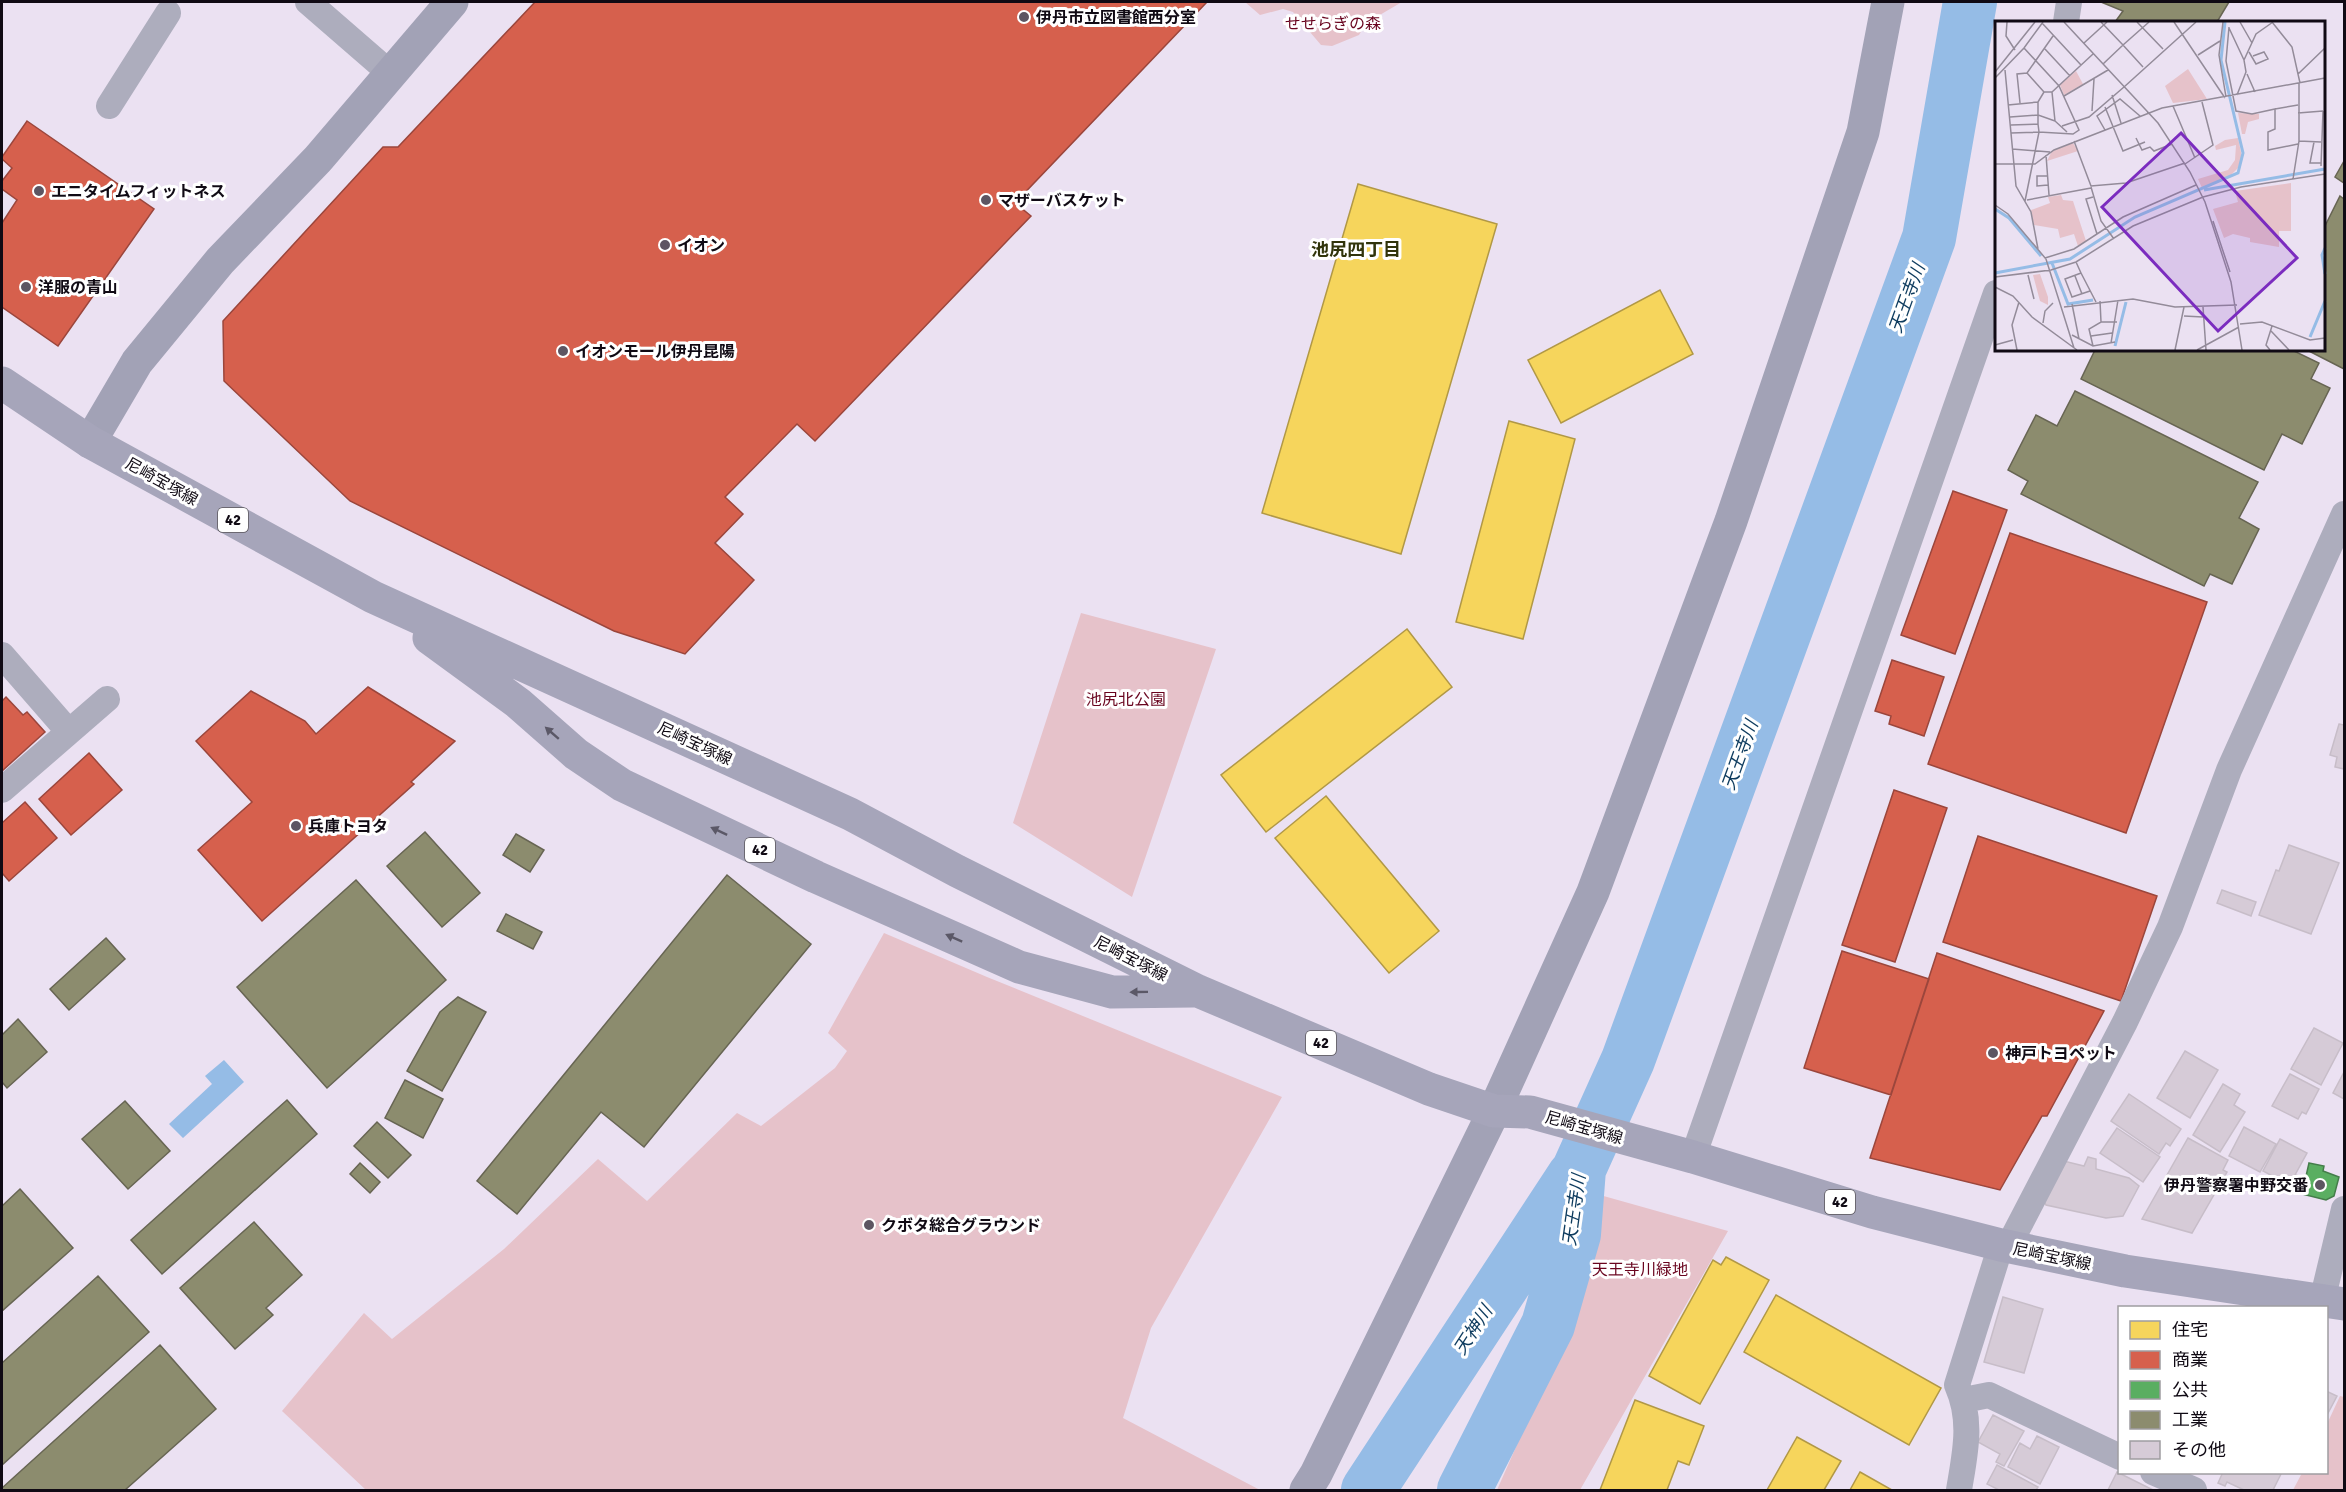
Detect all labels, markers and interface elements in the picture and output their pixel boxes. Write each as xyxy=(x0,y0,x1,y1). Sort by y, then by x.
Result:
place label: 伊丹市立図書館西分室 xyxy=(1035,8,1196,28)
marker: 伊丹市立図書館西分室 xyxy=(1017,10,1031,24)
park label: せせらぎの森 xyxy=(1285,14,1381,34)
inset map xyxy=(1995,21,2325,351)
place label: エニタイムフィットネス xyxy=(51,182,225,202)
marker: エニタイムフィットネス xyxy=(32,184,46,198)
place label: マザーバスケット xyxy=(998,191,1126,211)
marker: マザーバスケット xyxy=(979,193,993,207)
place label: イオン xyxy=(677,236,725,256)
marker: イオン xyxy=(658,238,672,252)
district label: 池尻四丁目 xyxy=(1311,239,1401,261)
water label: 天王寺川 xyxy=(1884,259,1930,336)
place label: 洋服の青山 xyxy=(38,278,118,298)
marker: 洋服の青山 xyxy=(19,280,33,294)
place label: イオンモール伊丹昆陽 xyxy=(575,342,735,362)
marker: イオンモール伊丹昆陽 xyxy=(556,344,570,358)
street label: 尼崎宝塚線 xyxy=(122,454,201,510)
road number: 42 xyxy=(218,508,248,532)
park label: 池尻北公園 xyxy=(1086,690,1166,710)
water label: 天王寺川 xyxy=(1717,716,1763,793)
street label: 尼崎宝塚線 xyxy=(654,718,735,770)
one-way arrow xyxy=(545,727,560,740)
place label: 兵庫トヨタ xyxy=(308,817,388,837)
marker: 兵庫トヨタ xyxy=(289,819,303,833)
one-way arrow xyxy=(710,826,727,835)
road number: 42 xyxy=(745,838,775,862)
street label: 尼崎宝塚線 xyxy=(1090,932,1171,986)
one-way arrow xyxy=(944,933,962,943)
one-way arrow xyxy=(1130,987,1149,997)
road number: 42 xyxy=(1306,1031,1336,1055)
place label: 神戸トヨペット xyxy=(2005,1044,2117,1064)
marker: 神戸トヨペット xyxy=(1986,1046,2000,1060)
street label: 尼崎宝塚線 xyxy=(1543,1107,1625,1149)
water label: 天王寺川 xyxy=(1558,1171,1590,1247)
place label: 伊丹警察署中野交番 xyxy=(2163,1176,2308,1196)
marker: 伊丹警察署中野交番 xyxy=(2313,1178,2327,1192)
road number: 42 xyxy=(1825,1190,1855,1214)
place label: クボタ総合グラウンド xyxy=(881,1216,1041,1236)
marker: クボタ総合グラウンド xyxy=(862,1218,876,1232)
street label: 尼崎宝塚線 xyxy=(2011,1239,2093,1275)
park label: 天王寺川緑地 xyxy=(1592,1260,1688,1280)
water label: 天神川 xyxy=(1449,1300,1498,1359)
legend xyxy=(2118,1306,2328,1474)
text: 住宅 xyxy=(2172,1319,2208,1341)
text: 商業 xyxy=(2172,1349,2208,1371)
text: 公共 xyxy=(2172,1379,2208,1401)
text: 工業 xyxy=(2172,1409,2208,1431)
text: その他 xyxy=(2172,1439,2226,1461)

